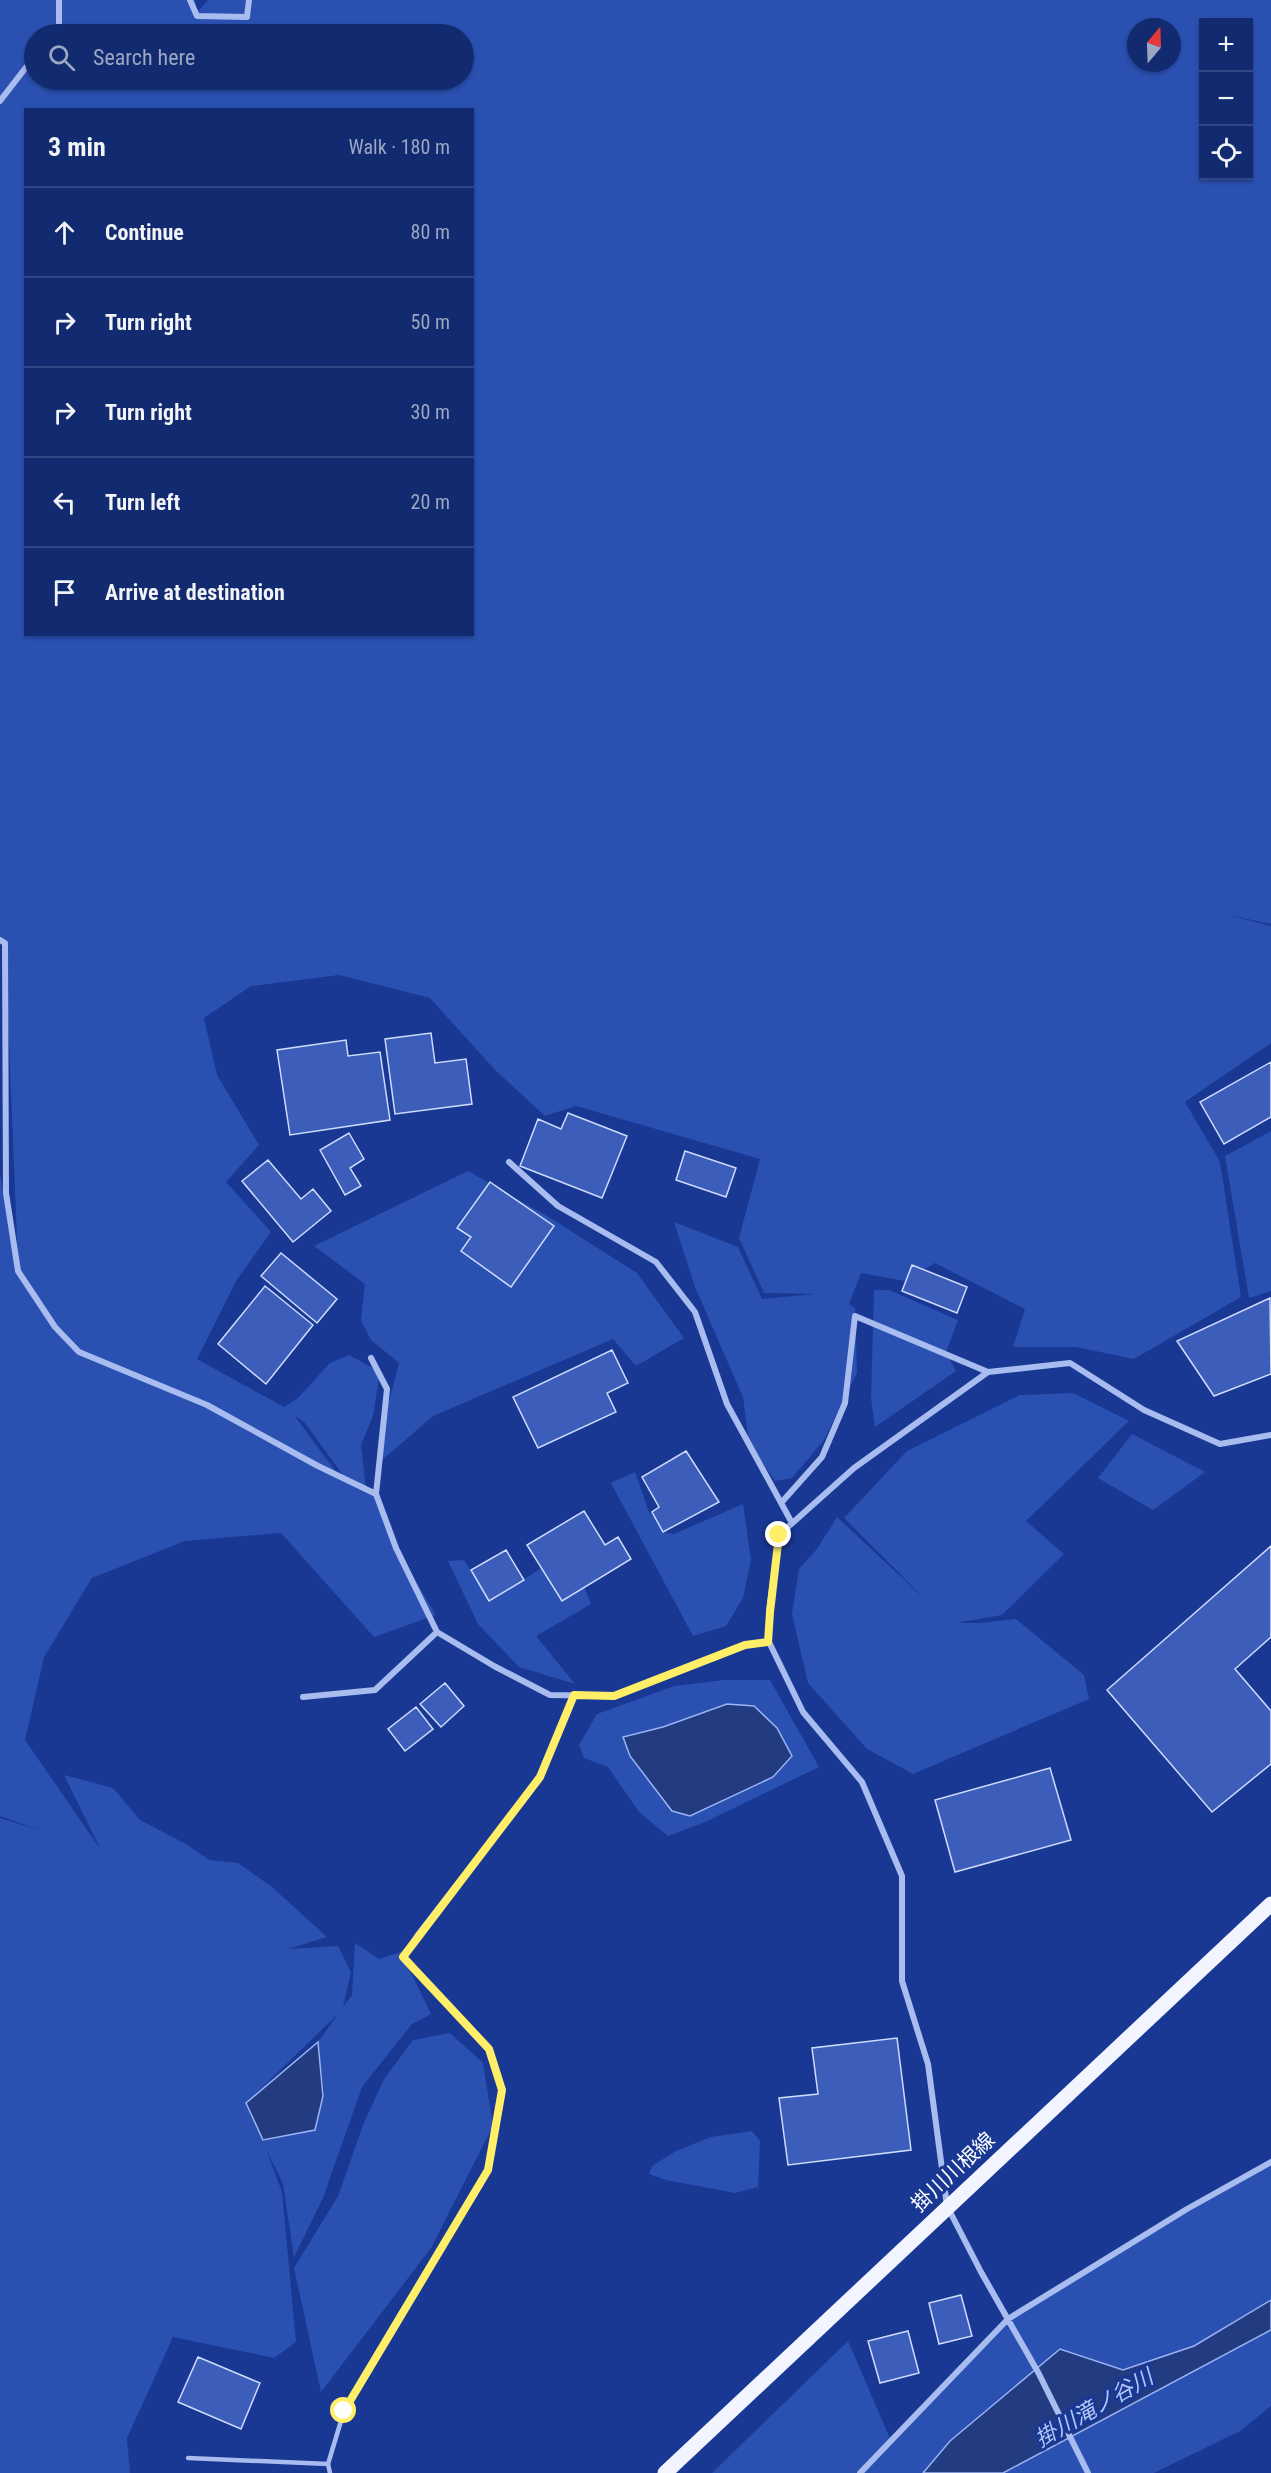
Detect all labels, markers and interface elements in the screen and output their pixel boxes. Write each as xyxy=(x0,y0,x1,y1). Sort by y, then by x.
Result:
north arrow xyxy=(1127,18,1181,72)
map controls xyxy=(1199,18,1253,180)
button: + xyxy=(1199,18,1253,72)
search box xyxy=(24,24,474,90)
icon: search xyxy=(45,41,78,74)
text: Search here xyxy=(93,45,195,70)
button: − xyxy=(1199,72,1253,126)
button: locate xyxy=(1199,126,1253,180)
text: 3 min xyxy=(48,132,106,162)
text: Walk · 180 m xyxy=(349,135,450,159)
icon: ahead xyxy=(48,216,81,249)
text: Continue xyxy=(105,220,184,245)
text: 80 m xyxy=(411,220,450,244)
icon: right xyxy=(48,306,81,339)
text: Turn right xyxy=(105,310,192,335)
text: 50 m xyxy=(411,310,450,334)
icon: right xyxy=(48,396,81,429)
text: Turn right xyxy=(105,400,192,425)
text: 30 m xyxy=(411,400,450,424)
icon: left xyxy=(48,486,81,519)
text: Turn left xyxy=(105,490,180,515)
text: 20 m xyxy=(411,490,450,514)
icon: arrive xyxy=(48,576,81,609)
text: Arrive at destination xyxy=(105,580,285,605)
route end xyxy=(765,1521,791,1547)
street label: 掛川川根線 xyxy=(906,2127,1000,2217)
water label: 掛川滝ノ谷川 xyxy=(1031,2363,1159,2452)
route start xyxy=(330,2397,356,2423)

